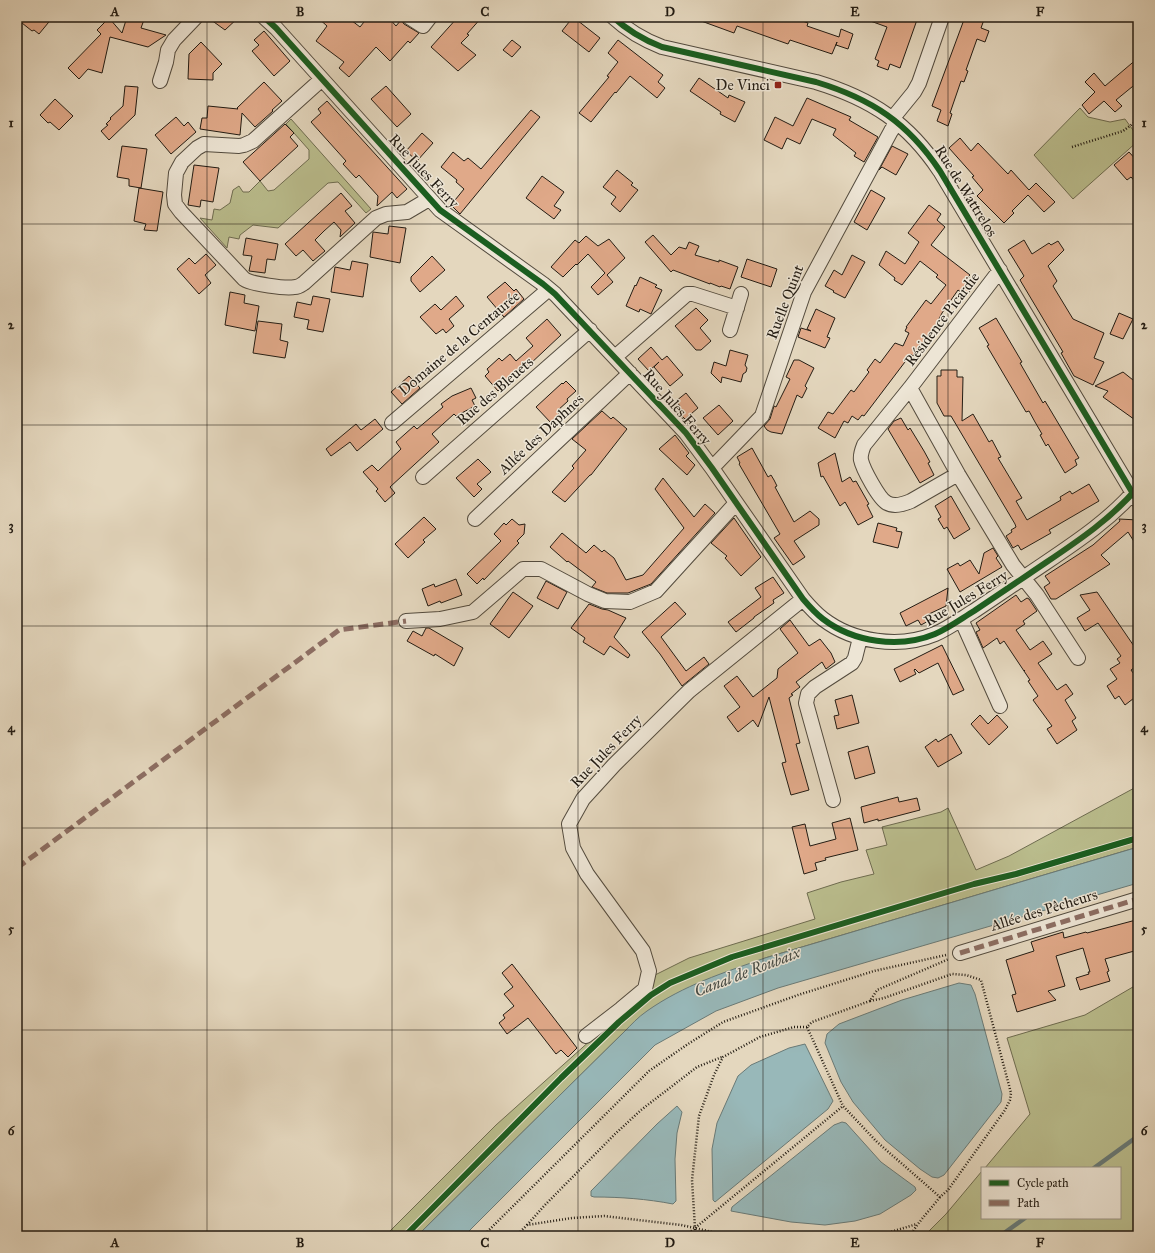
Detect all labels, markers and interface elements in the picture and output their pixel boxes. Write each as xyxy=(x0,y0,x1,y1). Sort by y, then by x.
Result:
text: A xyxy=(110,4,120,20)
text: B xyxy=(296,4,305,20)
text: C xyxy=(481,4,490,20)
text: D xyxy=(665,4,675,20)
text: E xyxy=(850,4,860,20)
text: F xyxy=(1036,4,1045,20)
place label: De Vinci xyxy=(716,76,770,94)
marker: De Vinci xyxy=(773,80,783,90)
text: 1 xyxy=(8,115,14,131)
text: 1 xyxy=(1141,115,1147,131)
street label: Rue Jules Ferry xyxy=(384,130,463,213)
street label: Rue de Wattrelos xyxy=(931,142,1001,240)
street label: Ruelle Quint xyxy=(763,262,808,342)
street label: Résidence Picardie xyxy=(901,269,983,369)
street label: Domaine de la Centaurée xyxy=(395,287,523,399)
text: 2 xyxy=(8,317,15,333)
text: 2 xyxy=(1141,317,1148,333)
street label: Rue des Bleuets xyxy=(453,353,537,429)
street label: Rue Jules Ferry xyxy=(638,365,715,450)
street label: Allée des Daphnes xyxy=(494,390,587,479)
text: 3 xyxy=(8,518,14,534)
text: 3 xyxy=(1141,518,1147,534)
street label: Rue Jules Ferry xyxy=(921,565,1013,631)
street label: Rue Jules Ferry xyxy=(567,710,647,792)
text: 4 xyxy=(7,720,15,736)
text: 4 xyxy=(1140,720,1148,736)
street label: Allée des Pêcheurs xyxy=(987,885,1100,935)
text: 5 xyxy=(8,921,15,937)
text: 5 xyxy=(1141,921,1148,937)
water label: Canal de Roubaix xyxy=(691,942,804,1000)
text: 6 xyxy=(8,1123,16,1139)
text: 6 xyxy=(1141,1123,1149,1139)
legend xyxy=(981,1167,1121,1219)
text: Cycle path xyxy=(1017,1176,1069,1190)
text: Path xyxy=(1017,1196,1040,1210)
text: A xyxy=(110,1235,120,1251)
text: B xyxy=(296,1235,305,1251)
text: C xyxy=(481,1235,490,1251)
text: D xyxy=(665,1235,675,1251)
text: E xyxy=(850,1235,860,1251)
text: F xyxy=(1036,1235,1045,1251)

